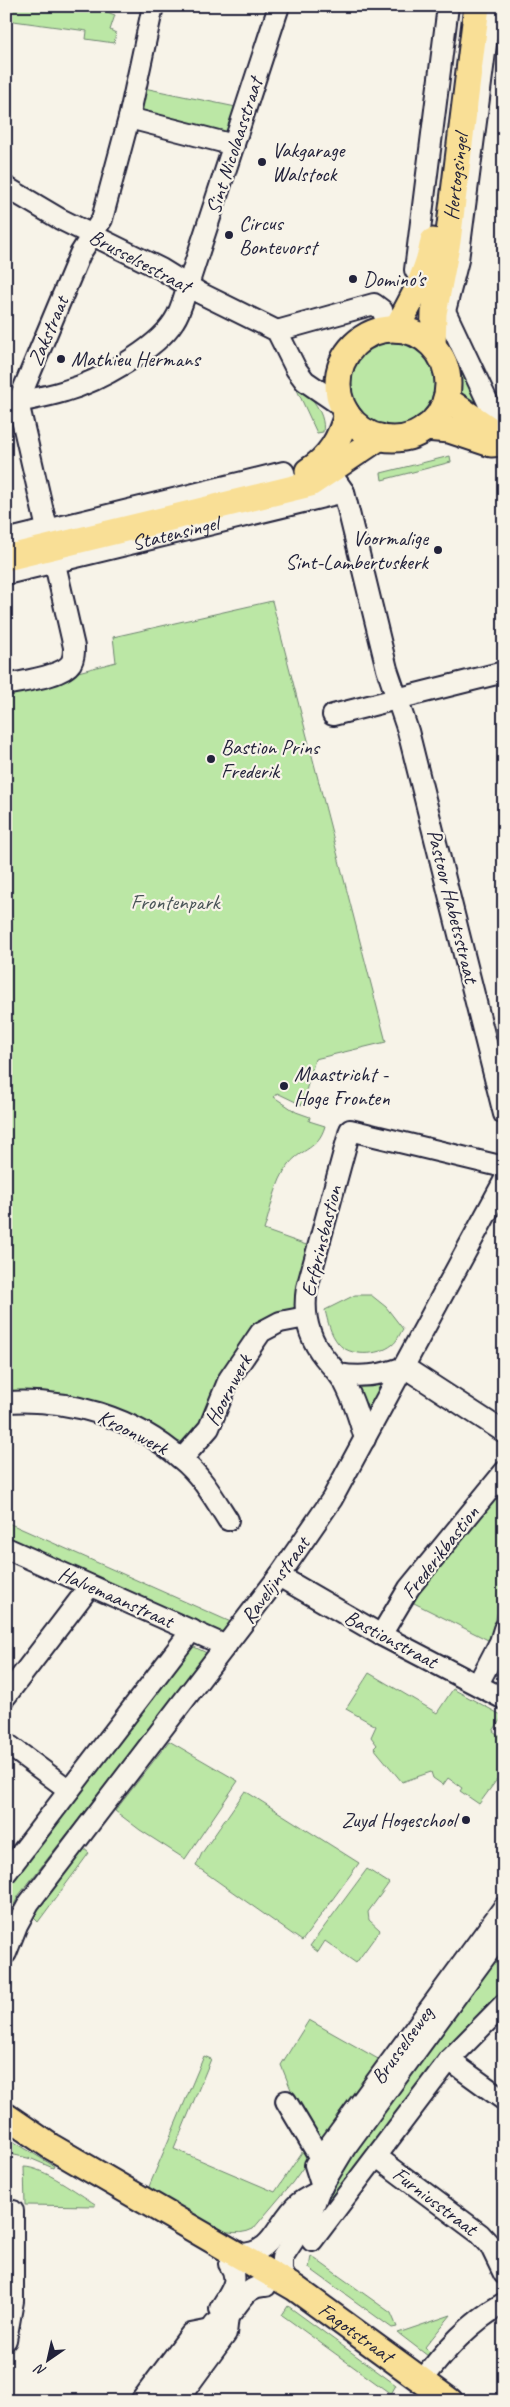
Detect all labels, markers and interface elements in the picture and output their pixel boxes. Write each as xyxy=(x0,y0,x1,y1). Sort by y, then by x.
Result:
street label: Sint Nicolaasstraat xyxy=(200,72,269,217)
street label: Hertogsingel xyxy=(438,129,475,221)
place label: Vakgarage Walstock xyxy=(272,137,347,187)
marker: Vakgarage Walstock xyxy=(256,156,268,168)
place label: Circus Bontevorst xyxy=(239,210,320,260)
street label: Brusselsestraat xyxy=(85,223,198,300)
marker: Circus Bontevorst xyxy=(223,229,235,241)
place label: Domino's xyxy=(363,266,427,292)
marker: Domino's xyxy=(347,273,359,285)
street label: Zakstraat xyxy=(22,290,75,370)
place label: Mathieu Hermans xyxy=(71,346,202,372)
marker: Mathieu Hermans xyxy=(55,353,67,365)
street label: Statensingel xyxy=(129,509,225,556)
place label: Voormalige Sint-Lambertuskerk xyxy=(285,525,429,575)
marker: Voormalige Sint-Lambertuskerk xyxy=(432,544,444,556)
place label: Bastion Prins Frederik xyxy=(221,734,321,784)
marker: Bastion Prins Frederik xyxy=(205,753,217,765)
street label: Pastoor Habetsstraat xyxy=(421,827,485,987)
park label: Frontenpark xyxy=(131,889,222,915)
place label: Maastricht - Hoge Fronten xyxy=(294,1061,390,1111)
marker: Maastricht - Hoge Fronten xyxy=(278,1080,290,1092)
street label: Erfprinsbastion xyxy=(295,1182,347,1299)
street label: Hoornwerk xyxy=(199,1349,258,1430)
street label: Kroonwerk xyxy=(94,1403,174,1461)
street label: Frederikbastion xyxy=(396,1500,485,1604)
street label: Ravelijnstraat xyxy=(235,1530,316,1628)
street label: Halvemaanstraat xyxy=(55,1560,179,1635)
street label: Bastionstraat xyxy=(340,1604,444,1675)
place label: Zuyd Hogeschool xyxy=(341,1807,459,1833)
marker: Zuyd Hogeschool xyxy=(460,1814,472,1826)
street label: Brusselseweg xyxy=(365,2000,440,2089)
street label: Furniusstraat xyxy=(388,2161,484,2242)
street label: Fagotstraat xyxy=(314,2297,401,2370)
north arrow xyxy=(22,2334,72,2384)
text: N xyxy=(31,2360,49,2380)

